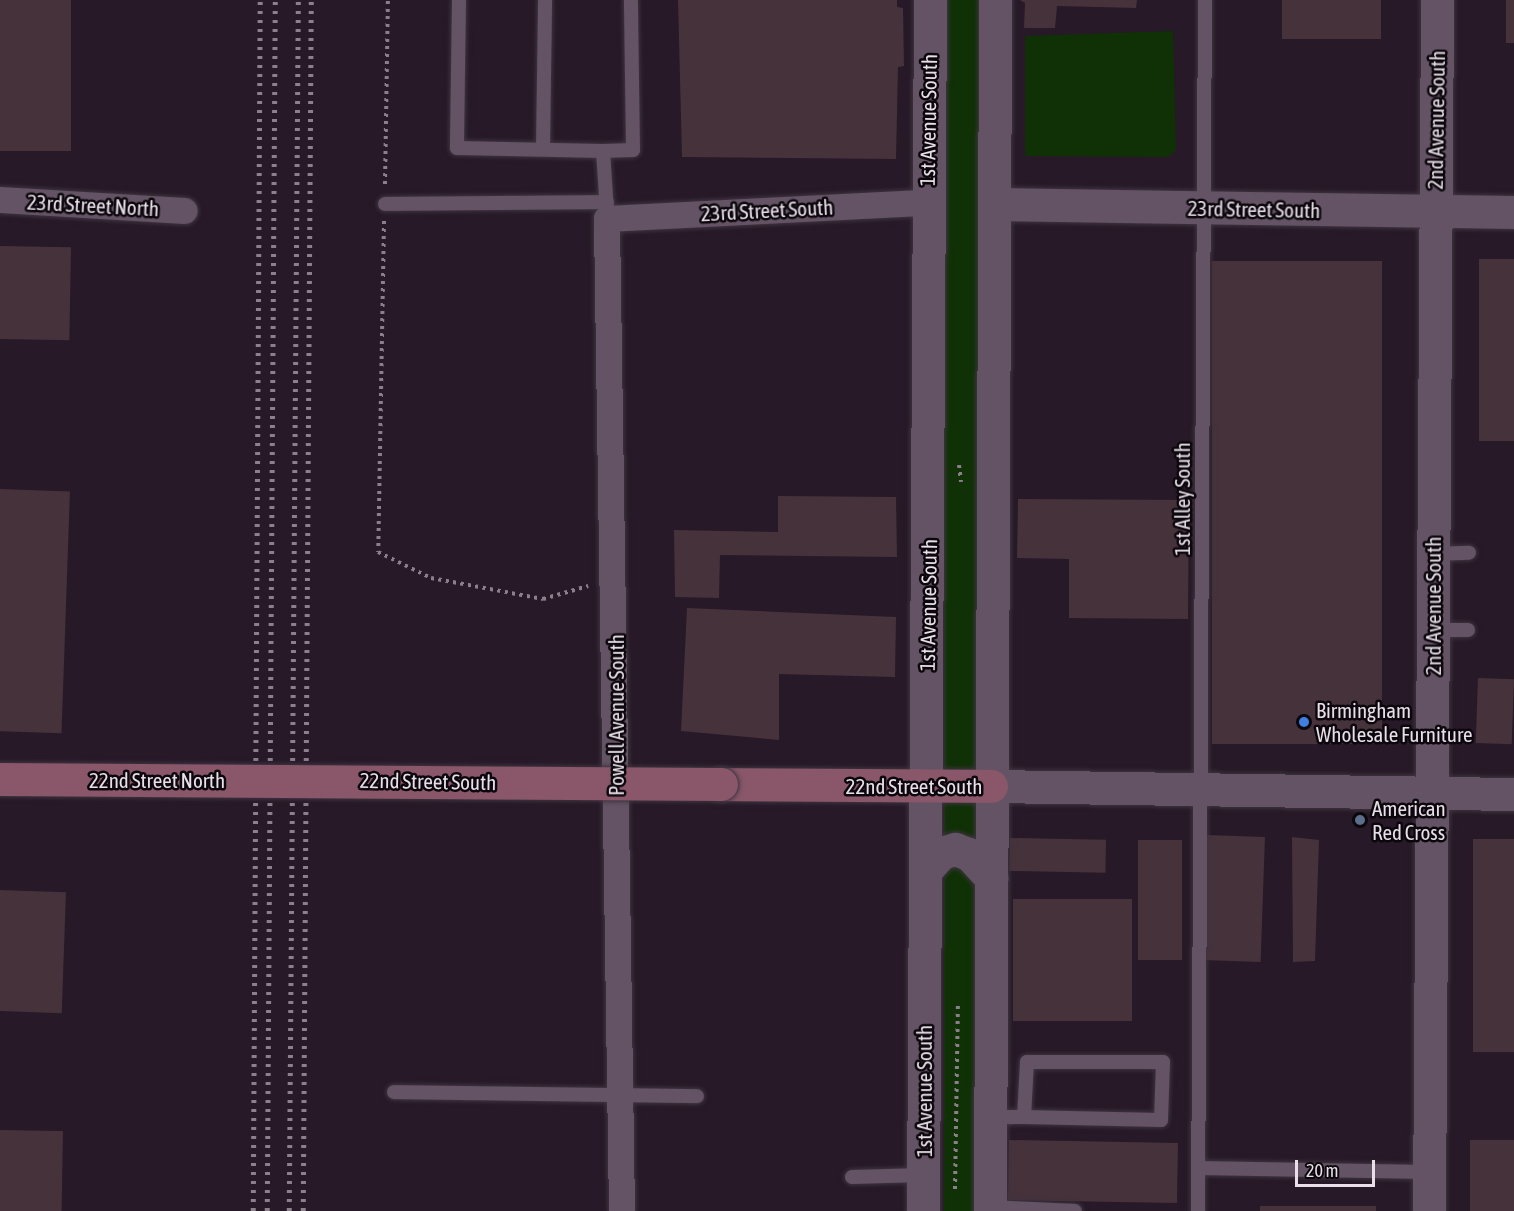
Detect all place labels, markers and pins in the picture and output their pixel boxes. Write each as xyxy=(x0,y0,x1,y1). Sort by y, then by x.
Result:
place label: Birmingham Wholesale Furniture xyxy=(1316,697,1473,747)
marker: Birmingham Wholesale Furniture xyxy=(1297,715,1311,729)
place label: American Red Cross xyxy=(1372,795,1446,845)
marker: American Red Cross xyxy=(1353,813,1367,827)

